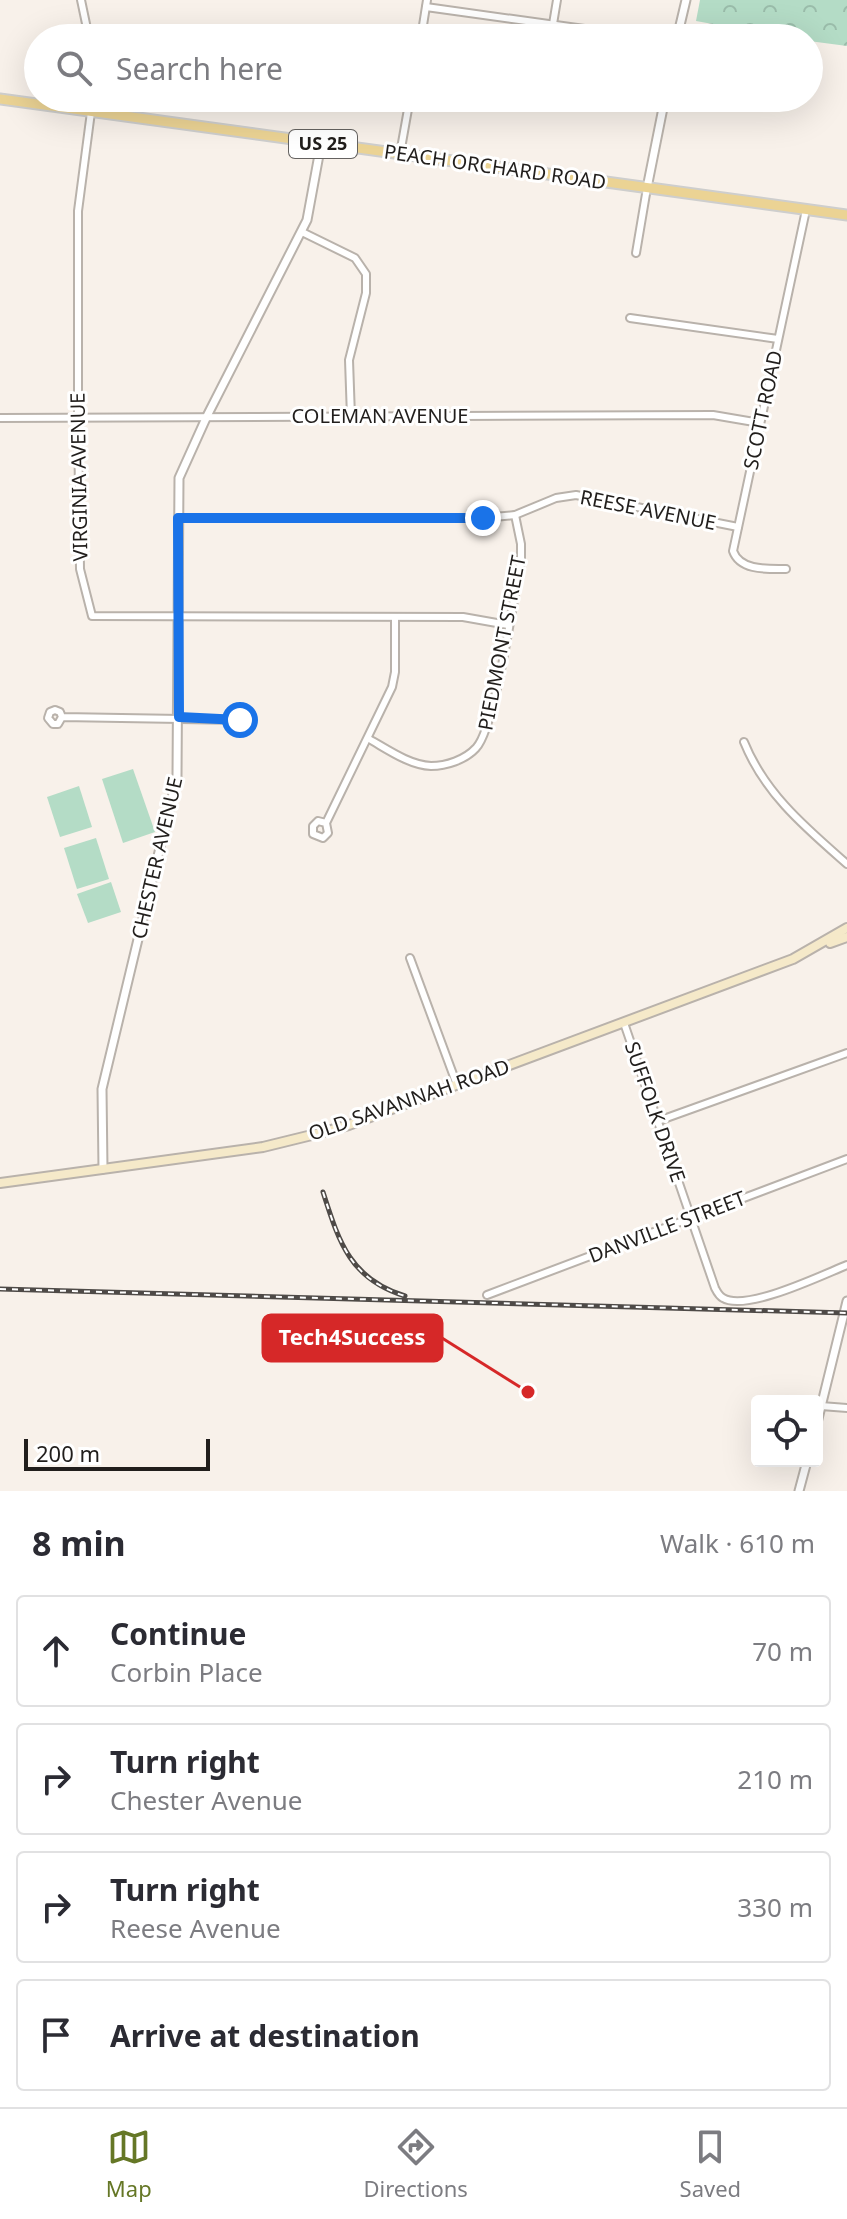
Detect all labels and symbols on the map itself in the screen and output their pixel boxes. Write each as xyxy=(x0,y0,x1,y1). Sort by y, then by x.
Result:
road number: US 25 xyxy=(289,130,357,158)
street label: PEACH ORCHARD ROAD xyxy=(382,138,608,195)
street label: SCOTT ROAD xyxy=(737,348,788,472)
street label: VIRGINIA AVENUE xyxy=(64,393,93,562)
street label: COLEMAN AVENUE xyxy=(292,402,468,429)
street label: REESE AVENUE xyxy=(578,483,718,536)
route end xyxy=(465,500,501,536)
street label: PIEDMONT STREET xyxy=(471,553,532,733)
route start xyxy=(222,702,258,738)
street label: CHESTER AVENUE xyxy=(125,774,188,942)
street label: SUFFOLK DRIVE xyxy=(619,1038,692,1186)
street label: OLD SAVANNAH ROAD xyxy=(305,1052,513,1147)
street label: DANVILLE STREET xyxy=(584,1184,749,1269)
callout: Tech4Success xyxy=(263,1315,442,1361)
text: Tech4Success xyxy=(279,1321,425,1351)
scale bar xyxy=(24,1435,210,1471)

